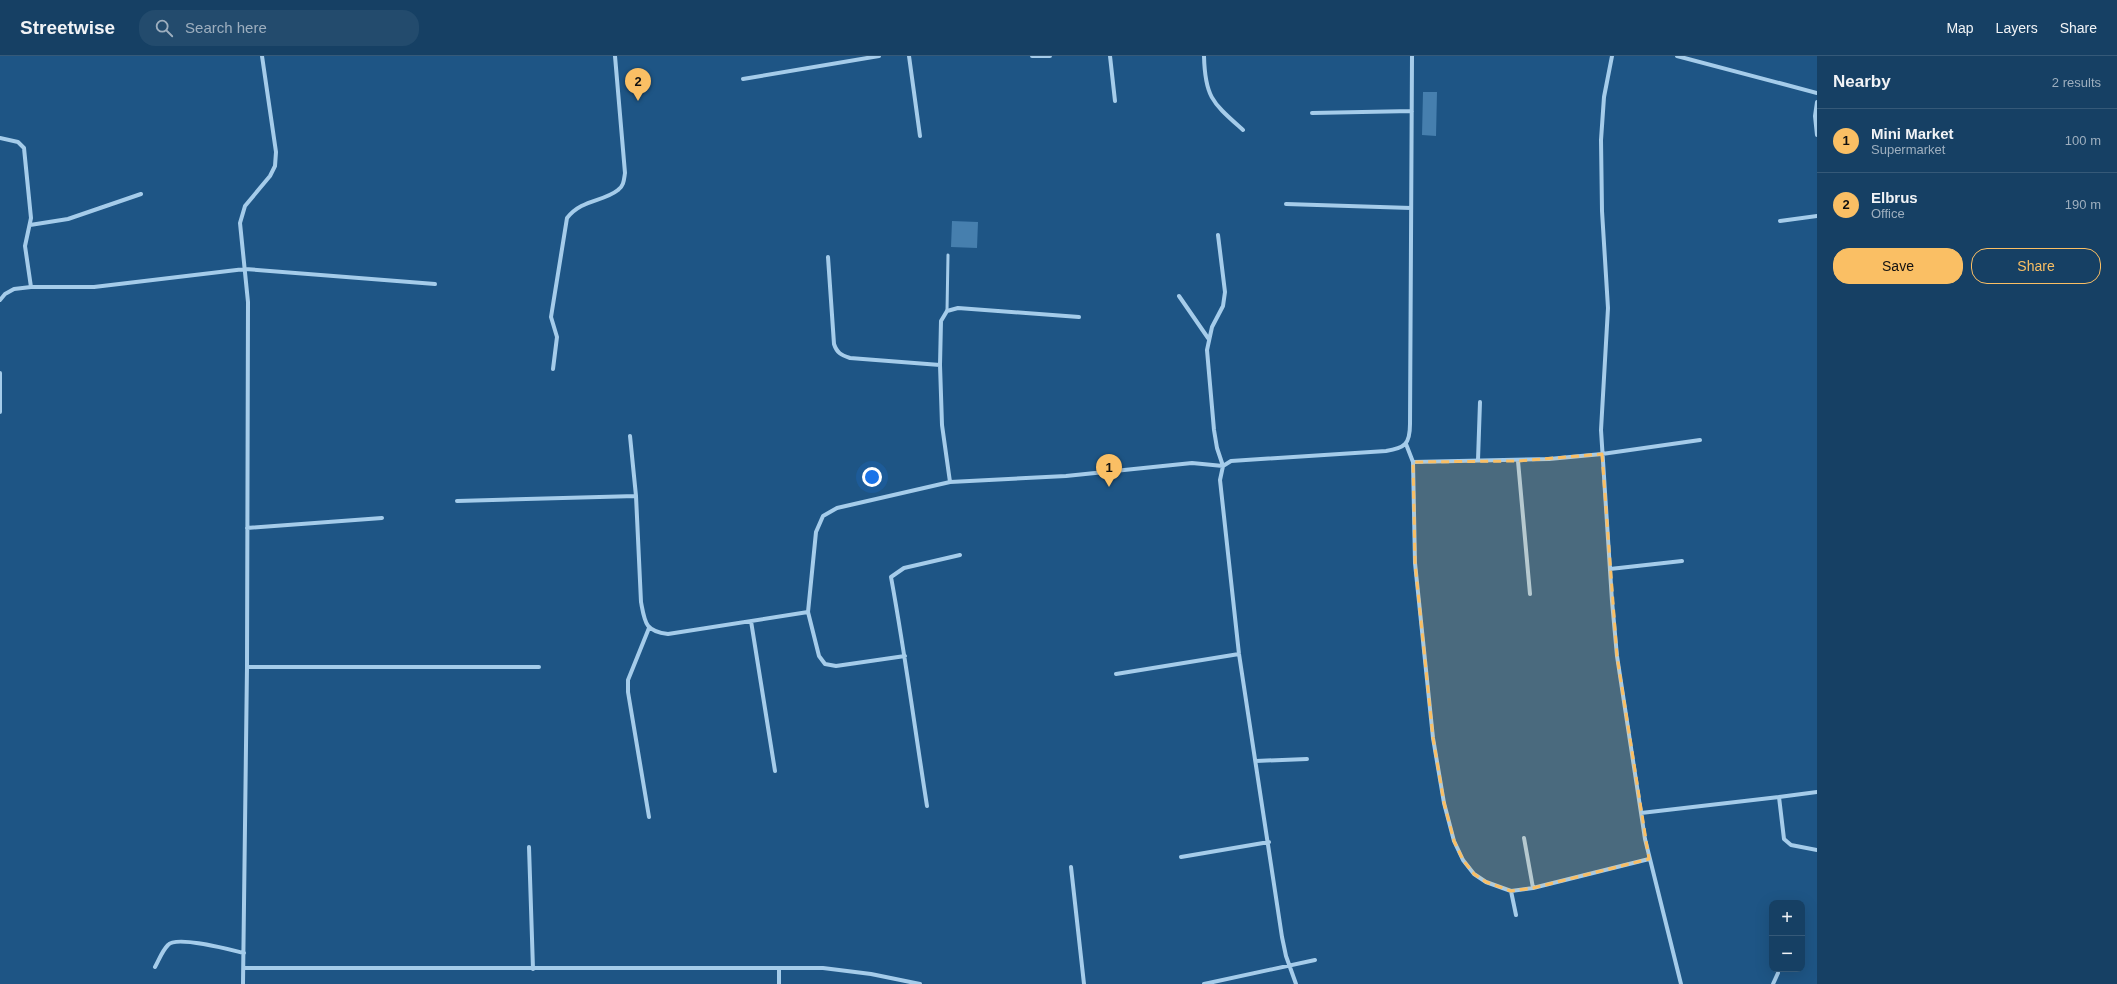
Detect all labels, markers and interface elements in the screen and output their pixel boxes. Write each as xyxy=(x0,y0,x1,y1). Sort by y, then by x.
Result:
search box xyxy=(139,10,419,46)
text: Streetwise xyxy=(20,17,115,38)
icon: search xyxy=(153,17,175,39)
text: Search here xyxy=(185,19,267,36)
text: Map xyxy=(1946,20,1974,36)
text: Layers xyxy=(1996,20,2038,36)
text: Share xyxy=(2060,20,2097,36)
pin: 2 xyxy=(625,68,651,101)
text: Nearby xyxy=(1833,72,1891,91)
text: 2 results xyxy=(2052,75,2101,90)
text: Mini Market xyxy=(1871,125,1954,142)
text: 1 xyxy=(1842,133,1850,148)
text: 100 m xyxy=(2065,133,2101,148)
text: Supermarket xyxy=(1871,142,1945,157)
text: Elbrus xyxy=(1871,189,1918,206)
text: 2 xyxy=(1842,197,1850,212)
text: 190 m xyxy=(2065,197,2101,212)
text: Office xyxy=(1871,206,1905,221)
button: Save xyxy=(1833,248,1963,284)
button: Share xyxy=(1971,248,2101,284)
pin: 1 xyxy=(1096,454,1122,487)
your location xyxy=(862,467,882,487)
map controls xyxy=(1769,900,1805,972)
button: + xyxy=(1769,900,1805,936)
button: − xyxy=(1769,936,1805,972)

